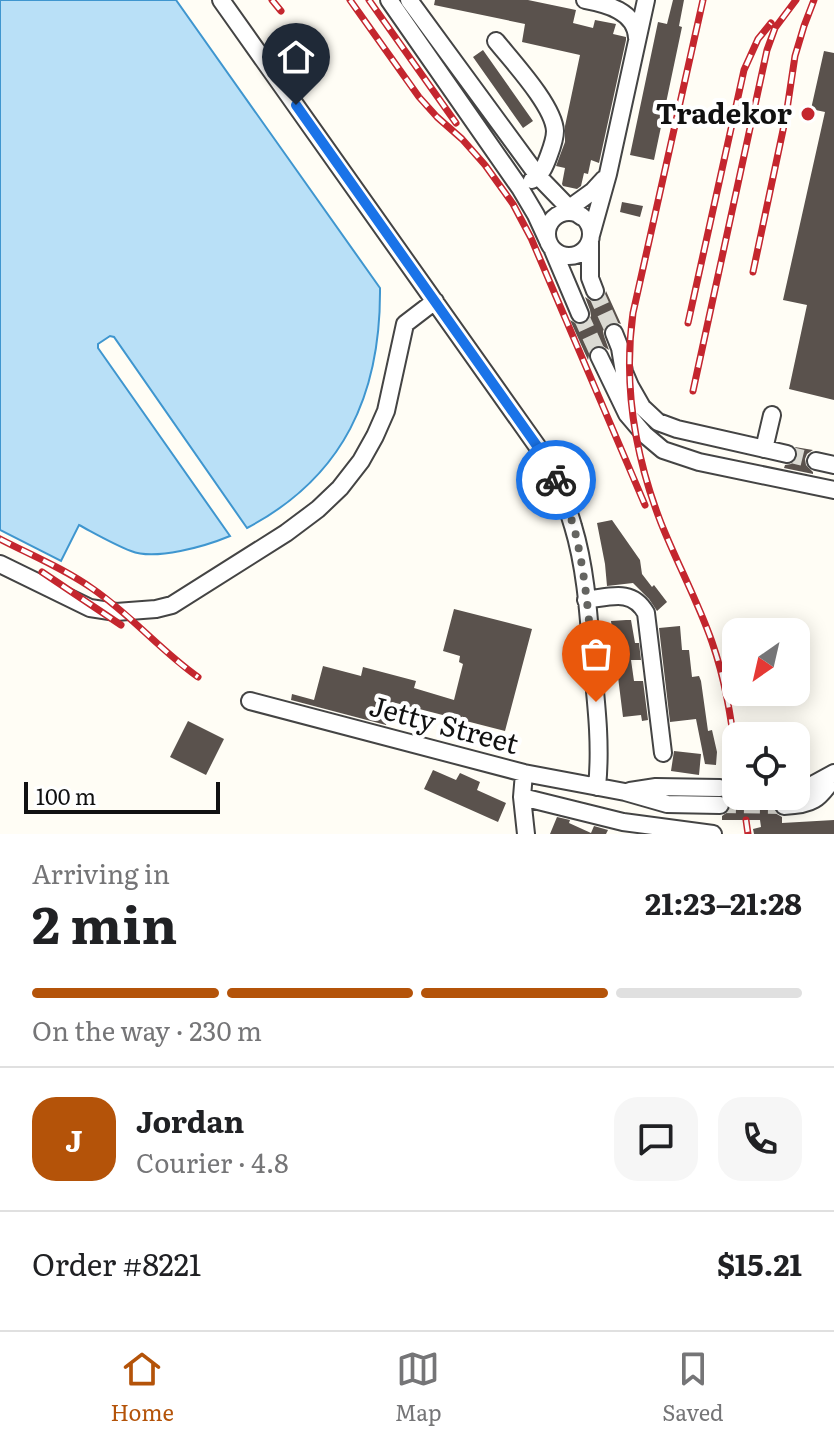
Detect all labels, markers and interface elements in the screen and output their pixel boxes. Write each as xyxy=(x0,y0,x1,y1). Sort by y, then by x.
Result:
pin xyxy=(262,23,330,105)
icon: home xyxy=(274,35,318,79)
place label: Tradekor xyxy=(656,91,792,133)
marker: Tradekor xyxy=(799,105,817,123)
courier xyxy=(516,440,596,520)
icon: bike xyxy=(534,458,578,502)
north arrow xyxy=(722,618,810,706)
map controls xyxy=(722,618,810,810)
pin xyxy=(562,620,630,702)
icon: bag xyxy=(574,632,618,676)
street label: Jetty Street xyxy=(365,683,524,763)
button: locate xyxy=(722,722,810,810)
scale bar xyxy=(24,778,220,814)
text: 100 m xyxy=(36,779,96,812)
text: Arriving in xyxy=(32,853,170,892)
text: 21:23–21:28 xyxy=(645,880,802,924)
text: 2 min xyxy=(32,883,177,960)
text: On the way · 230 m xyxy=(32,1010,262,1049)
button: chat xyxy=(614,1097,698,1181)
button: phone xyxy=(718,1097,802,1181)
text: Jordan xyxy=(136,1098,244,1142)
text: J xyxy=(65,1117,83,1161)
text: Courier · 4.8 xyxy=(136,1142,289,1181)
text: Order #8221 xyxy=(32,1241,201,1285)
text: $15.21 xyxy=(717,1241,802,1285)
tab: Home xyxy=(110,1347,174,1428)
tab: Map xyxy=(395,1347,442,1428)
tab: Saved xyxy=(662,1347,724,1428)

